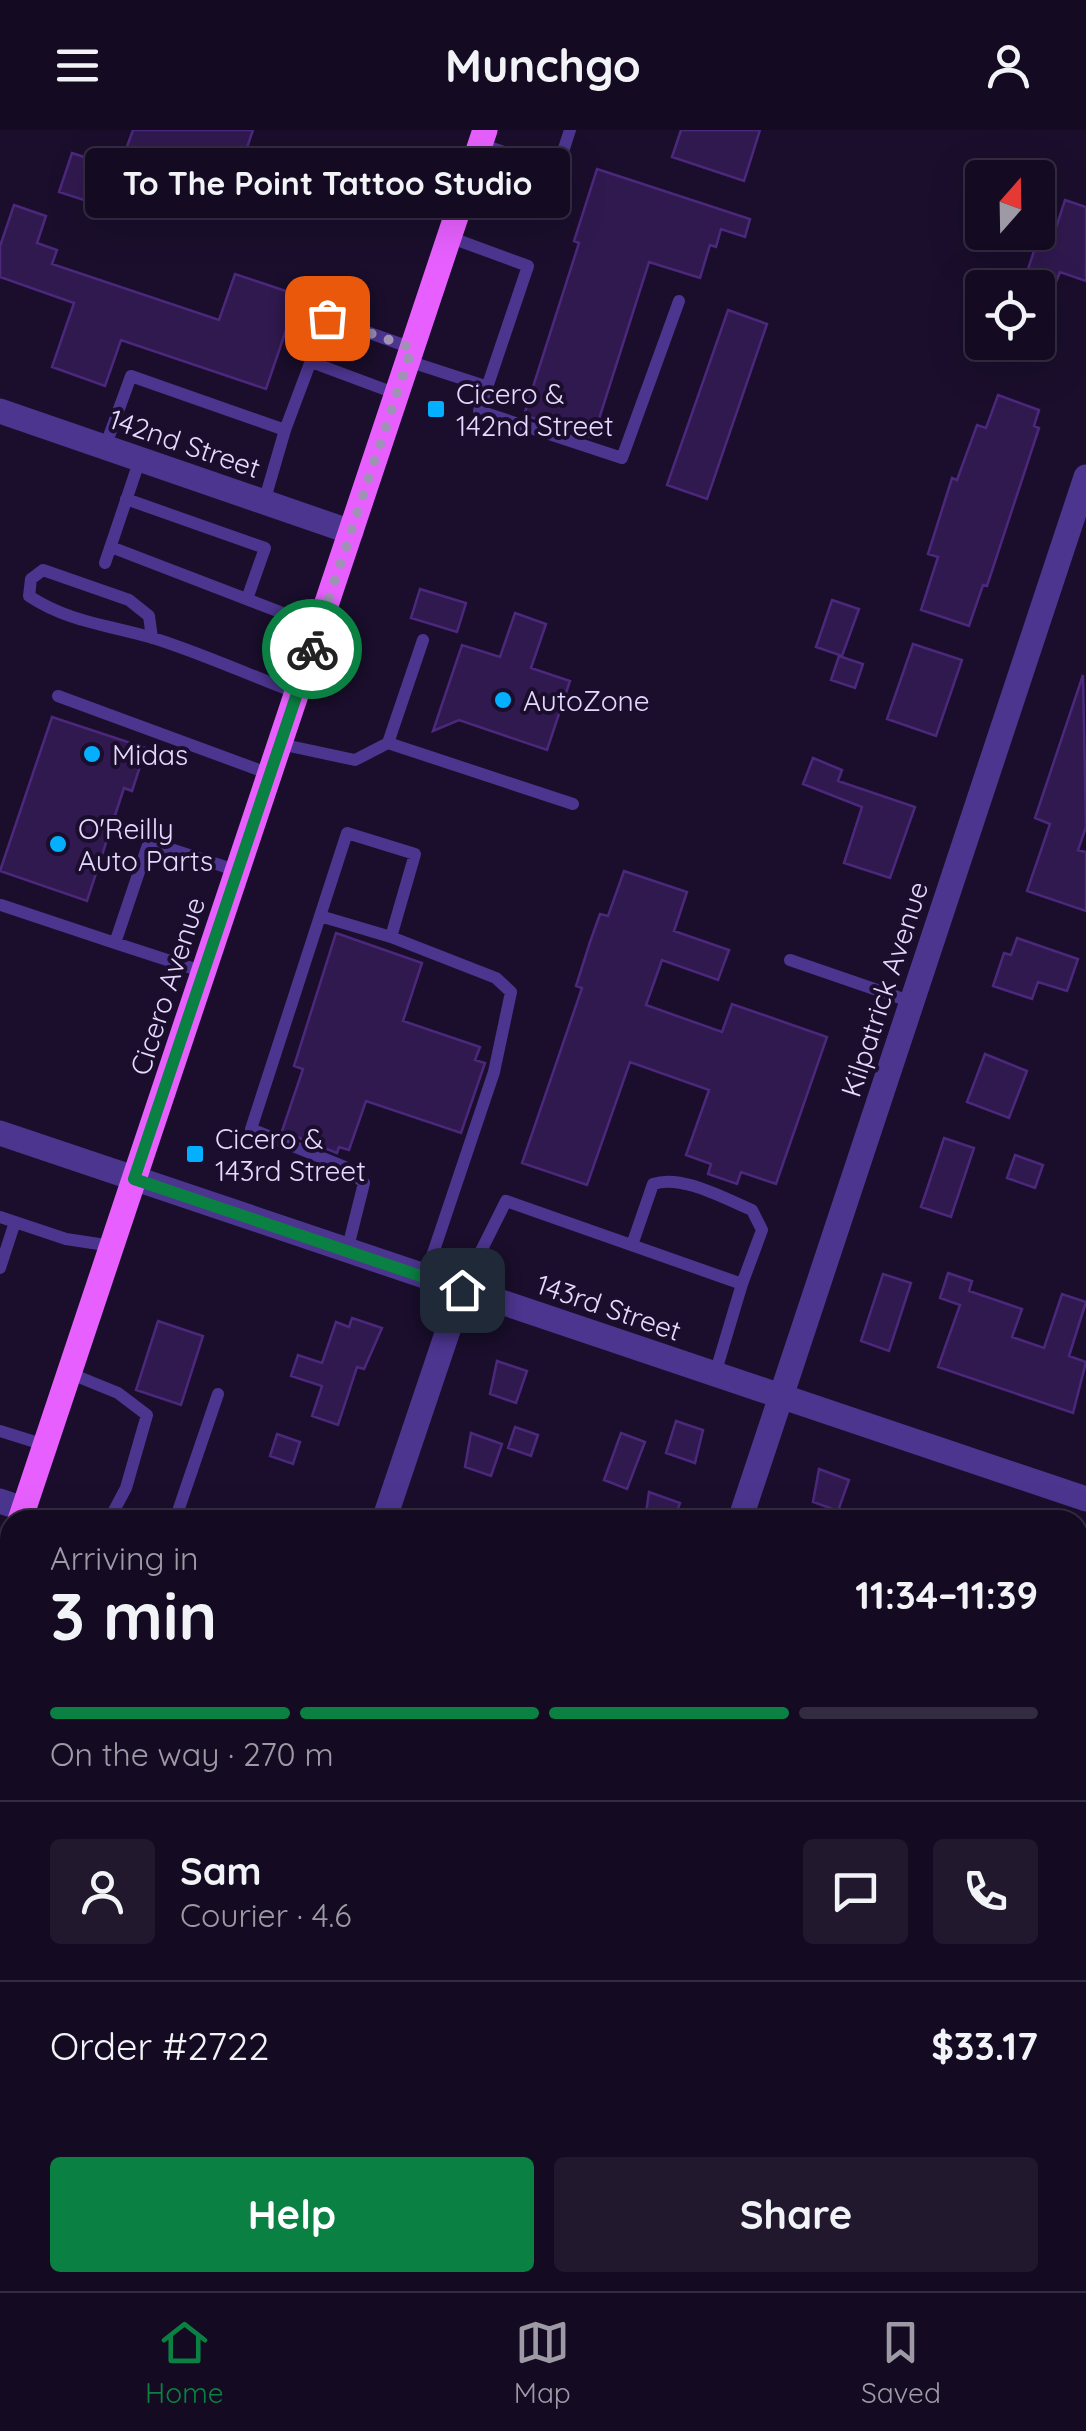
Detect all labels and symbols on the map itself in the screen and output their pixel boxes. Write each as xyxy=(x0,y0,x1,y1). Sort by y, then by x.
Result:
callout: To The Point Tattoo Studio xyxy=(85,148,570,218)
north arrow xyxy=(965,160,1055,250)
pin xyxy=(285,276,370,361)
place label: Cicero & 142nd Street xyxy=(456,376,614,443)
marker: Cicero & 142nd Street xyxy=(425,398,447,420)
street label: 142nd Street xyxy=(105,401,265,485)
courier xyxy=(262,599,362,699)
place label: AutoZone xyxy=(523,683,650,718)
marker: AutoZone xyxy=(492,689,514,711)
place label: Midas xyxy=(112,737,188,772)
marker: Midas xyxy=(81,743,103,765)
place label: O'Reilly Auto Parts xyxy=(78,811,213,878)
marker: O'Reilly Auto Parts xyxy=(47,833,69,855)
street label: Kilpatrick Avenue xyxy=(833,877,935,1101)
street label: Cicero Avenue xyxy=(122,893,212,1079)
place label: Cicero & 143rd Street xyxy=(215,1121,366,1188)
marker: Cicero & 143rd Street xyxy=(184,1143,206,1165)
pin xyxy=(420,1248,505,1333)
street label: 143rd Street xyxy=(532,1266,686,1348)

